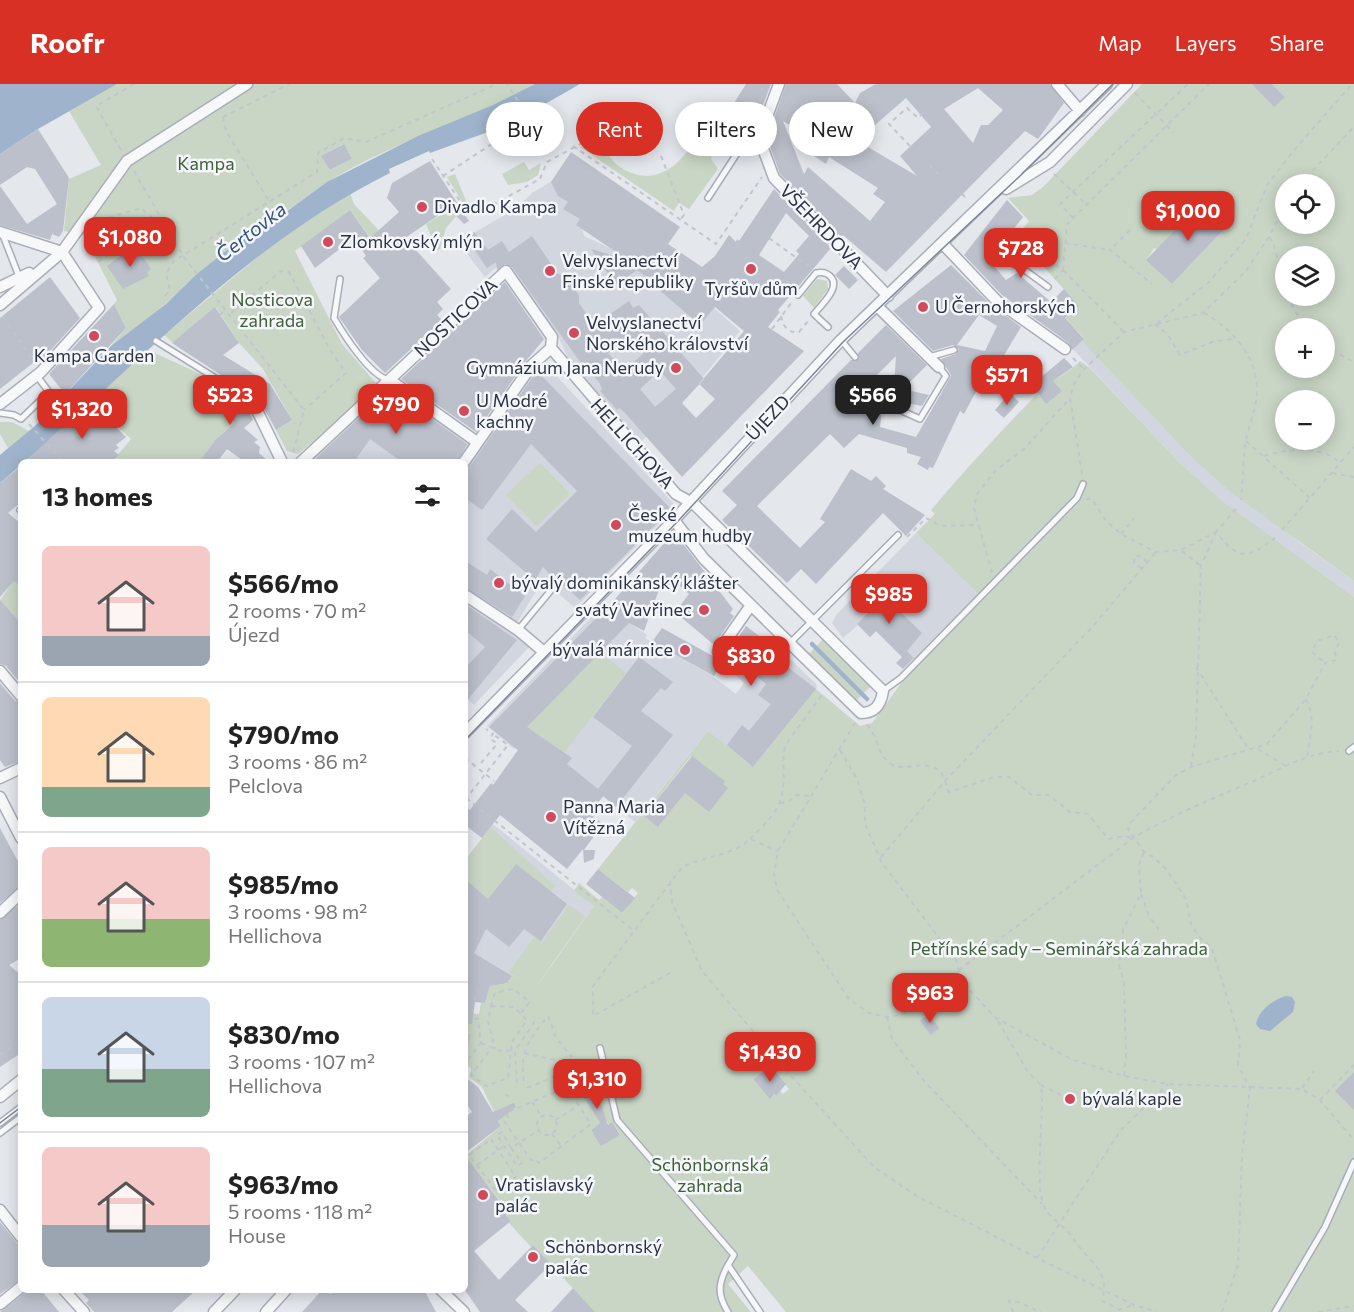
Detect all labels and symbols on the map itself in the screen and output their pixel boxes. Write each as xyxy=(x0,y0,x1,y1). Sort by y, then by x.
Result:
park label: Kampa xyxy=(177,152,235,174)
street label: VŠEHRDOVA xyxy=(776,179,868,273)
pin: $1,000 xyxy=(1139,191,1237,242)
place label: Divadlo Kampa xyxy=(434,195,557,217)
water label: Čertovka xyxy=(210,196,290,266)
marker: Divadlo Kampa xyxy=(415,200,429,214)
pin: $1,080 xyxy=(81,217,179,268)
pin: $728 xyxy=(985,228,1057,279)
place label: Zlomkovský mlýn xyxy=(340,230,483,252)
marker: Zlomkovský mlýn xyxy=(321,235,335,249)
place label: Velvyslanectví Finské republiky xyxy=(562,249,694,292)
marker: Tyršův dům xyxy=(744,262,758,276)
marker: Velvyslanectví Finské republiky xyxy=(543,264,557,278)
street label: NOSTICOVA xyxy=(409,273,501,361)
place label: Tyršův dům xyxy=(704,277,798,299)
park label: Nosticova zahrada xyxy=(231,288,313,331)
place label: U Černohorských xyxy=(935,295,1076,317)
marker: U Černohorských xyxy=(916,300,930,314)
place label: Velvyslanectví Norského království xyxy=(586,311,750,354)
marker: Velvyslanectví Norského království xyxy=(567,326,581,340)
marker: Kampa Garden xyxy=(87,329,101,343)
place label: Kampa Garden xyxy=(34,344,154,366)
pin: $571 xyxy=(971,355,1043,406)
place label: Gymnázium Jana Nerudy xyxy=(466,356,664,378)
marker: Gymnázium Jana Nerudy xyxy=(669,361,683,375)
pin: $523 xyxy=(194,375,266,426)
pin: $566 xyxy=(837,375,909,426)
pin: $790 xyxy=(360,384,432,435)
pin: $1,320 xyxy=(33,389,131,440)
place label: U Modré kachny xyxy=(476,389,547,432)
street label: ÚJEZD xyxy=(741,390,794,445)
street label: HELLICHOVA xyxy=(587,394,679,493)
marker: U Modré kachny xyxy=(457,404,471,418)
place label: České muzeum hudby xyxy=(628,503,752,546)
marker: České muzeum hudby xyxy=(609,518,623,532)
place label: bývalý dominikánský klášter xyxy=(511,571,739,593)
pin: $985 xyxy=(853,574,925,625)
marker: bývalý dominikánský klášter xyxy=(492,576,506,590)
place label: svatý Vavřinec xyxy=(575,598,692,620)
marker: svatý Vavřinec xyxy=(697,603,711,617)
pin: $830 xyxy=(715,636,787,687)
place label: bývalá márnice xyxy=(552,638,673,660)
marker: bývalá márnice xyxy=(678,643,692,657)
place label: Panna Maria Vítězná xyxy=(563,795,665,838)
marker: Panna Maria Vítězná xyxy=(544,810,558,824)
park label: Petřínské sady – Seminářská zahrada xyxy=(910,937,1208,959)
pin: $963 xyxy=(894,973,966,1024)
pin: $1,430 xyxy=(721,1032,819,1083)
pin: $1,310 xyxy=(548,1059,646,1110)
place label: bývalá kaple xyxy=(1082,1087,1181,1109)
marker: bývalá kaple xyxy=(1063,1092,1077,1106)
park label: Schönbornská zahrada xyxy=(651,1153,769,1196)
place label: Vratislavský palác xyxy=(495,1173,593,1216)
marker: Vratislavský palác xyxy=(476,1188,490,1202)
place label: Schönbornský palác xyxy=(545,1235,662,1278)
marker: Schönbornský palác xyxy=(526,1250,540,1264)

